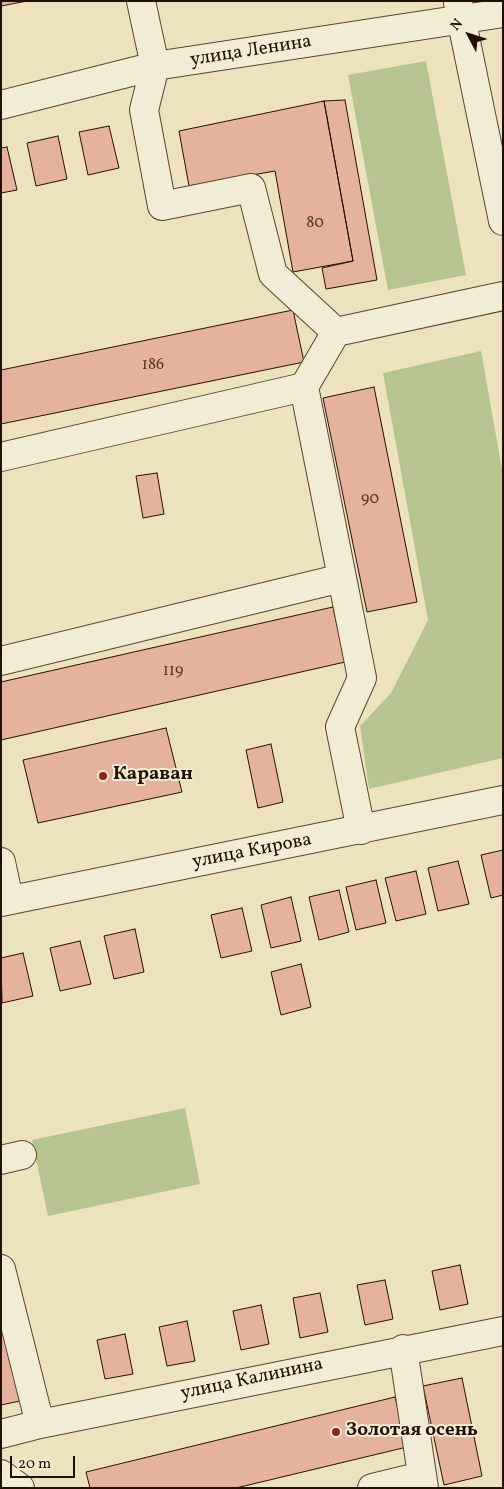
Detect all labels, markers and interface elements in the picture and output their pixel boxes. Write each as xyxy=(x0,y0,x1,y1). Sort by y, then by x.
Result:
north arrow xyxy=(444,10,494,60)
text: N xyxy=(447,15,468,35)
street label: улица Ленина xyxy=(189,31,313,73)
house number: 80 xyxy=(306,214,324,234)
house number: 186 xyxy=(142,356,164,376)
house number: 90 xyxy=(361,490,379,510)
house number: 119 xyxy=(163,662,183,682)
place label: Караван xyxy=(113,765,193,787)
marker: Караван xyxy=(97,770,109,782)
street label: улица Кирова xyxy=(190,829,314,875)
street label: улица Калинина xyxy=(179,1354,325,1406)
place label: Золотая осень xyxy=(346,1421,478,1443)
marker: Золотая осень xyxy=(330,1426,342,1438)
scale bar xyxy=(12,1446,78,1478)
text: 20 m xyxy=(18,1454,51,1475)

